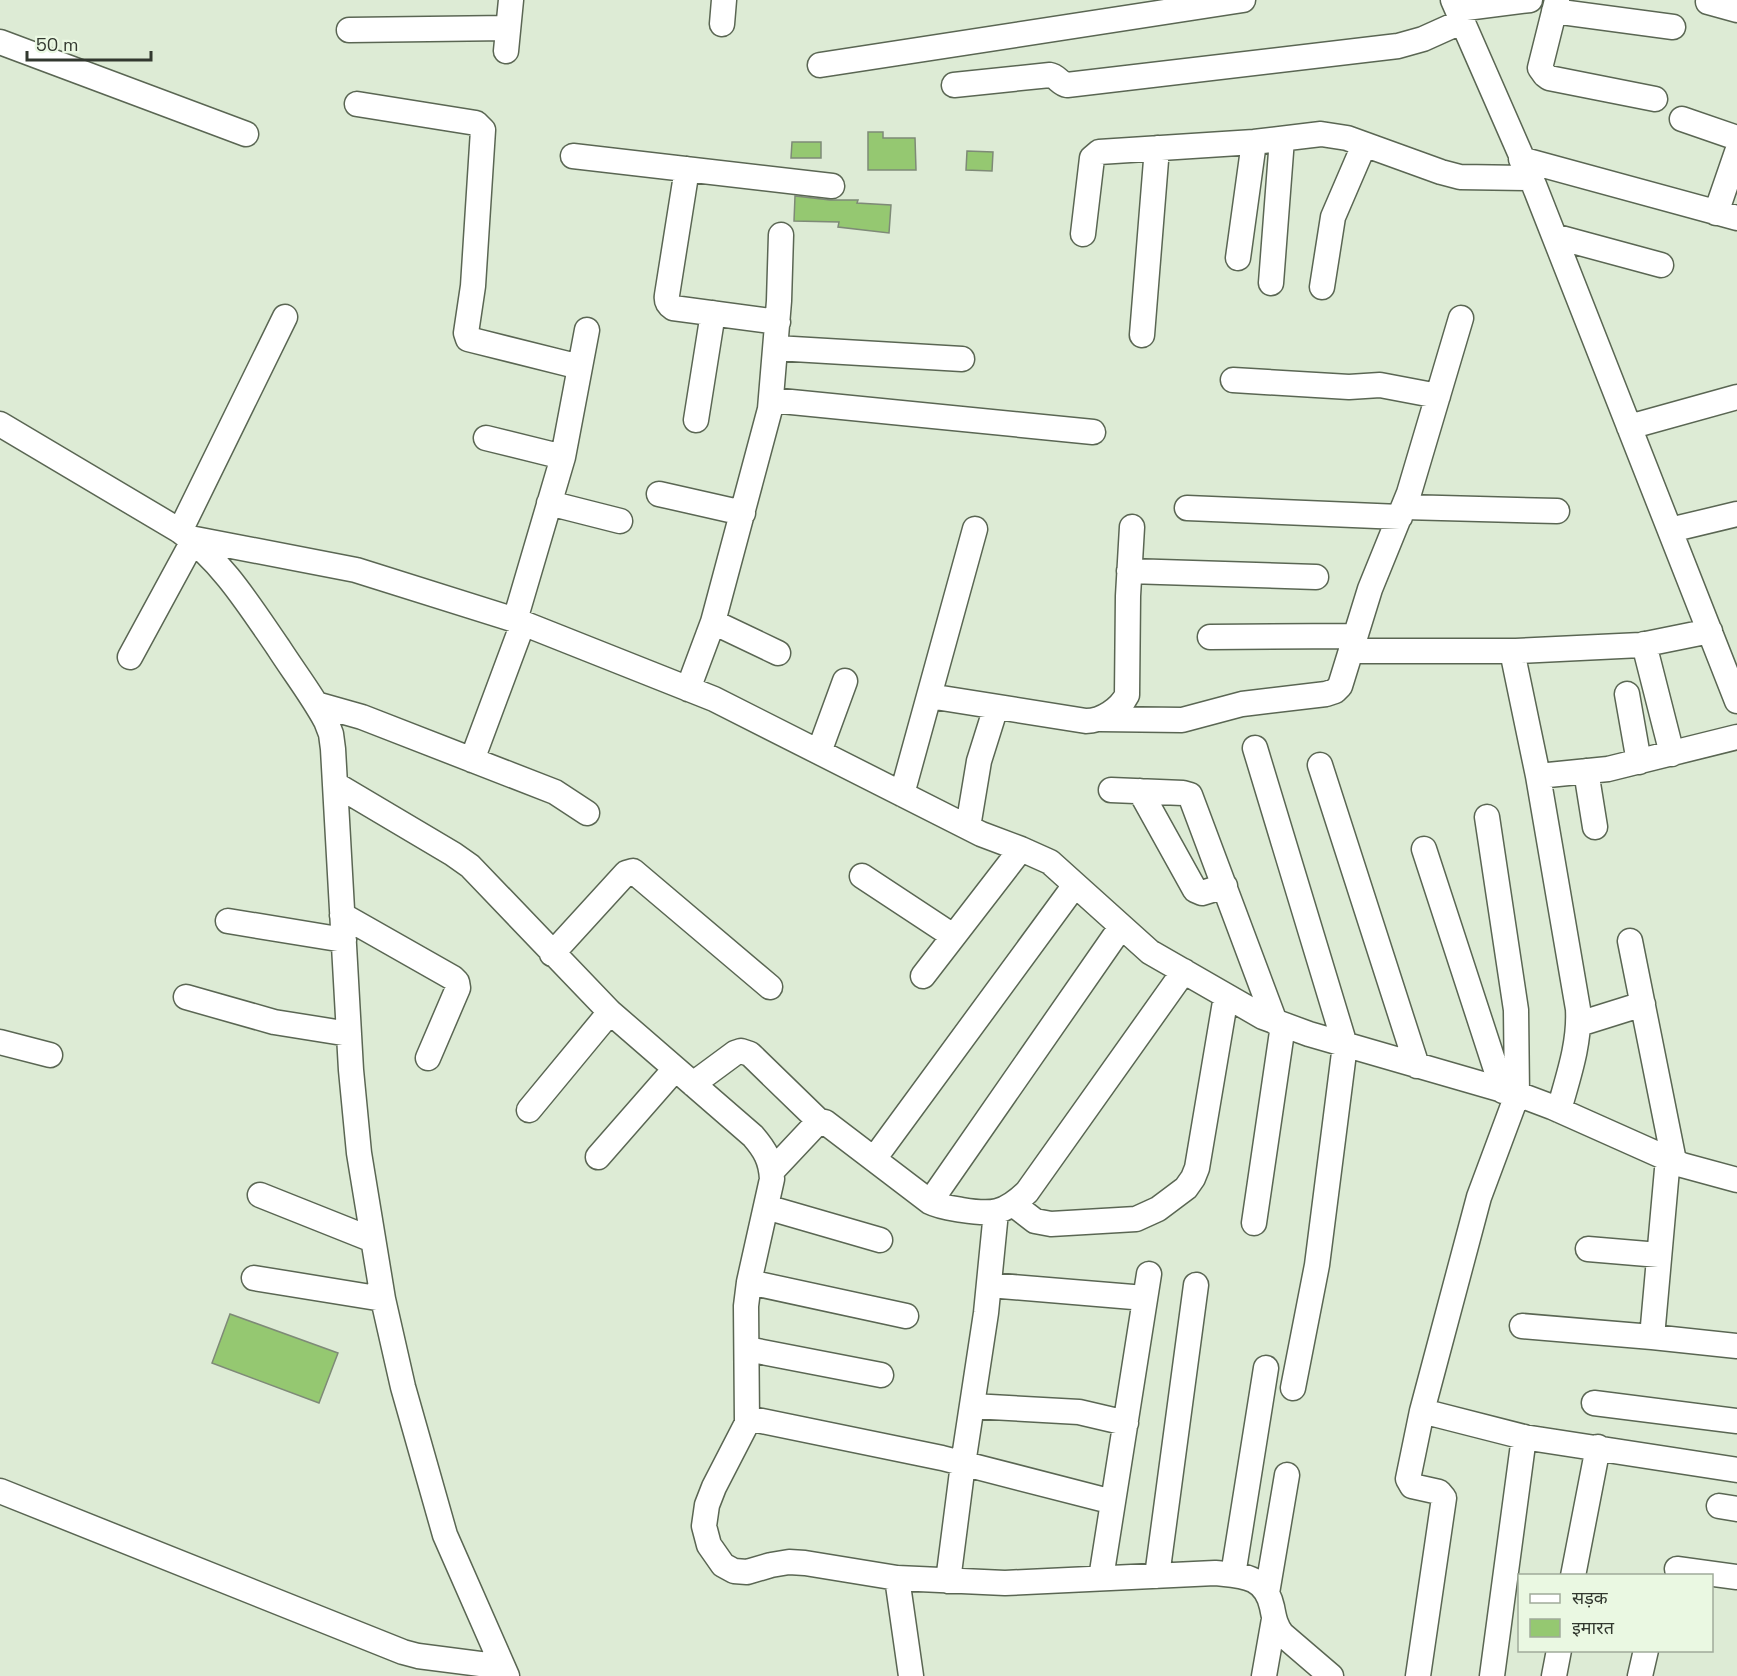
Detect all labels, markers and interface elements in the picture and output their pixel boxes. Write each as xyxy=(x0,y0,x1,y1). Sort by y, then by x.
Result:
scale bar xyxy=(27,24,152,62)
text: 50 m xyxy=(36,33,78,56)
legend xyxy=(1518,1574,1713,1652)
text: सड़क xyxy=(1572,1586,1609,1609)
text: इमारत xyxy=(1572,1616,1615,1639)

